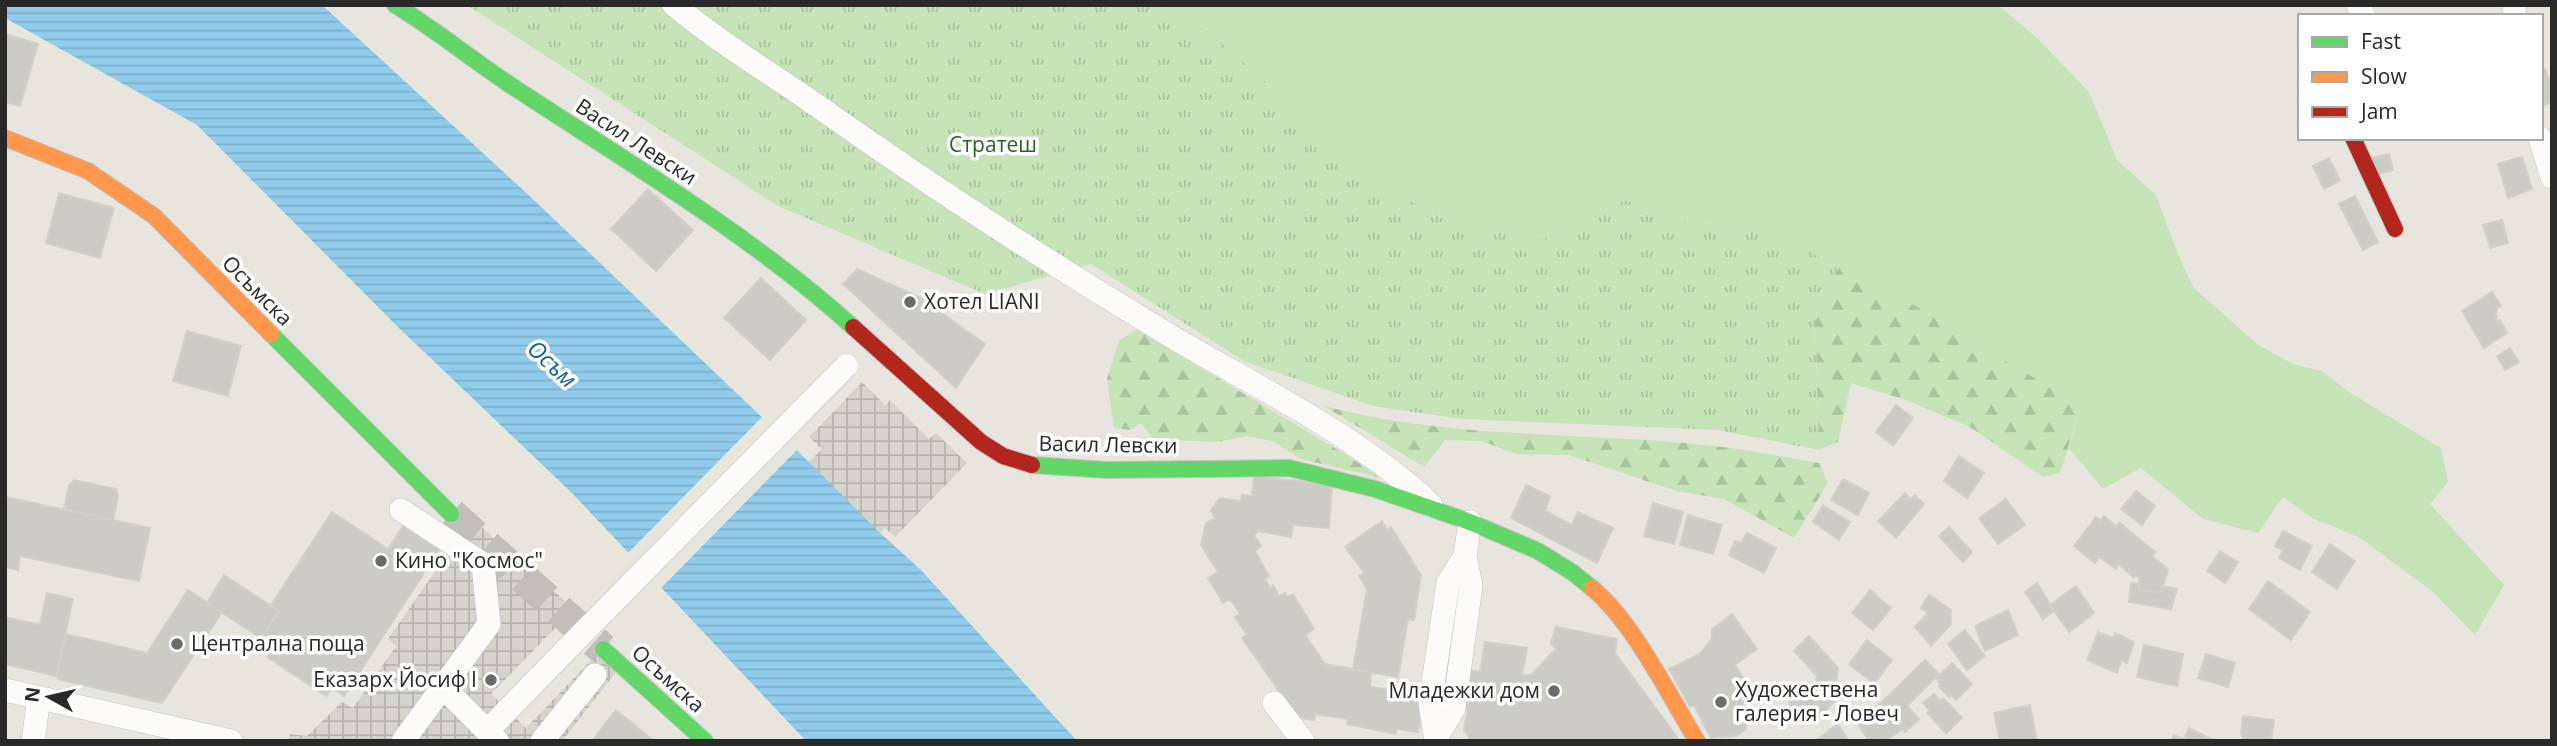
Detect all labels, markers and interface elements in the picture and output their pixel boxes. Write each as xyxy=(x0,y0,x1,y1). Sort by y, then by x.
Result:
legend xyxy=(2298,14,2543,140)
text: Fast xyxy=(2361,27,2401,55)
text: Slow xyxy=(2361,62,2407,90)
street label: Васил Левски xyxy=(571,92,702,191)
text: Jam xyxy=(2359,97,2398,125)
park label: Стратеш xyxy=(949,130,1037,158)
street label: Осъмска xyxy=(216,249,299,332)
place label: Хотел LIANI xyxy=(924,287,1040,315)
marker: Хотел LIANI xyxy=(902,294,918,310)
water label: Осъм xyxy=(521,332,584,394)
street label: Васил Левски xyxy=(1038,429,1178,459)
place label: Кино "Космос" xyxy=(395,546,543,574)
marker: Кино "Космос" xyxy=(373,553,389,569)
place label: Централна поща xyxy=(191,629,365,657)
marker: Централна поща xyxy=(169,636,185,652)
street label: Осъмска xyxy=(626,638,711,718)
north arrow xyxy=(14,662,84,732)
place label: Еказарх Йосиф I xyxy=(313,665,477,693)
marker: Еказарх Йосиф I xyxy=(483,672,499,688)
place label: Художествена галерия - Ловеч xyxy=(1735,675,1899,727)
place label: Младежки дом xyxy=(1388,676,1540,704)
marker: Младежки дом xyxy=(1546,683,1562,699)
text: N xyxy=(18,685,46,704)
marker: Художествена галерия - Ловеч xyxy=(1713,694,1729,710)

